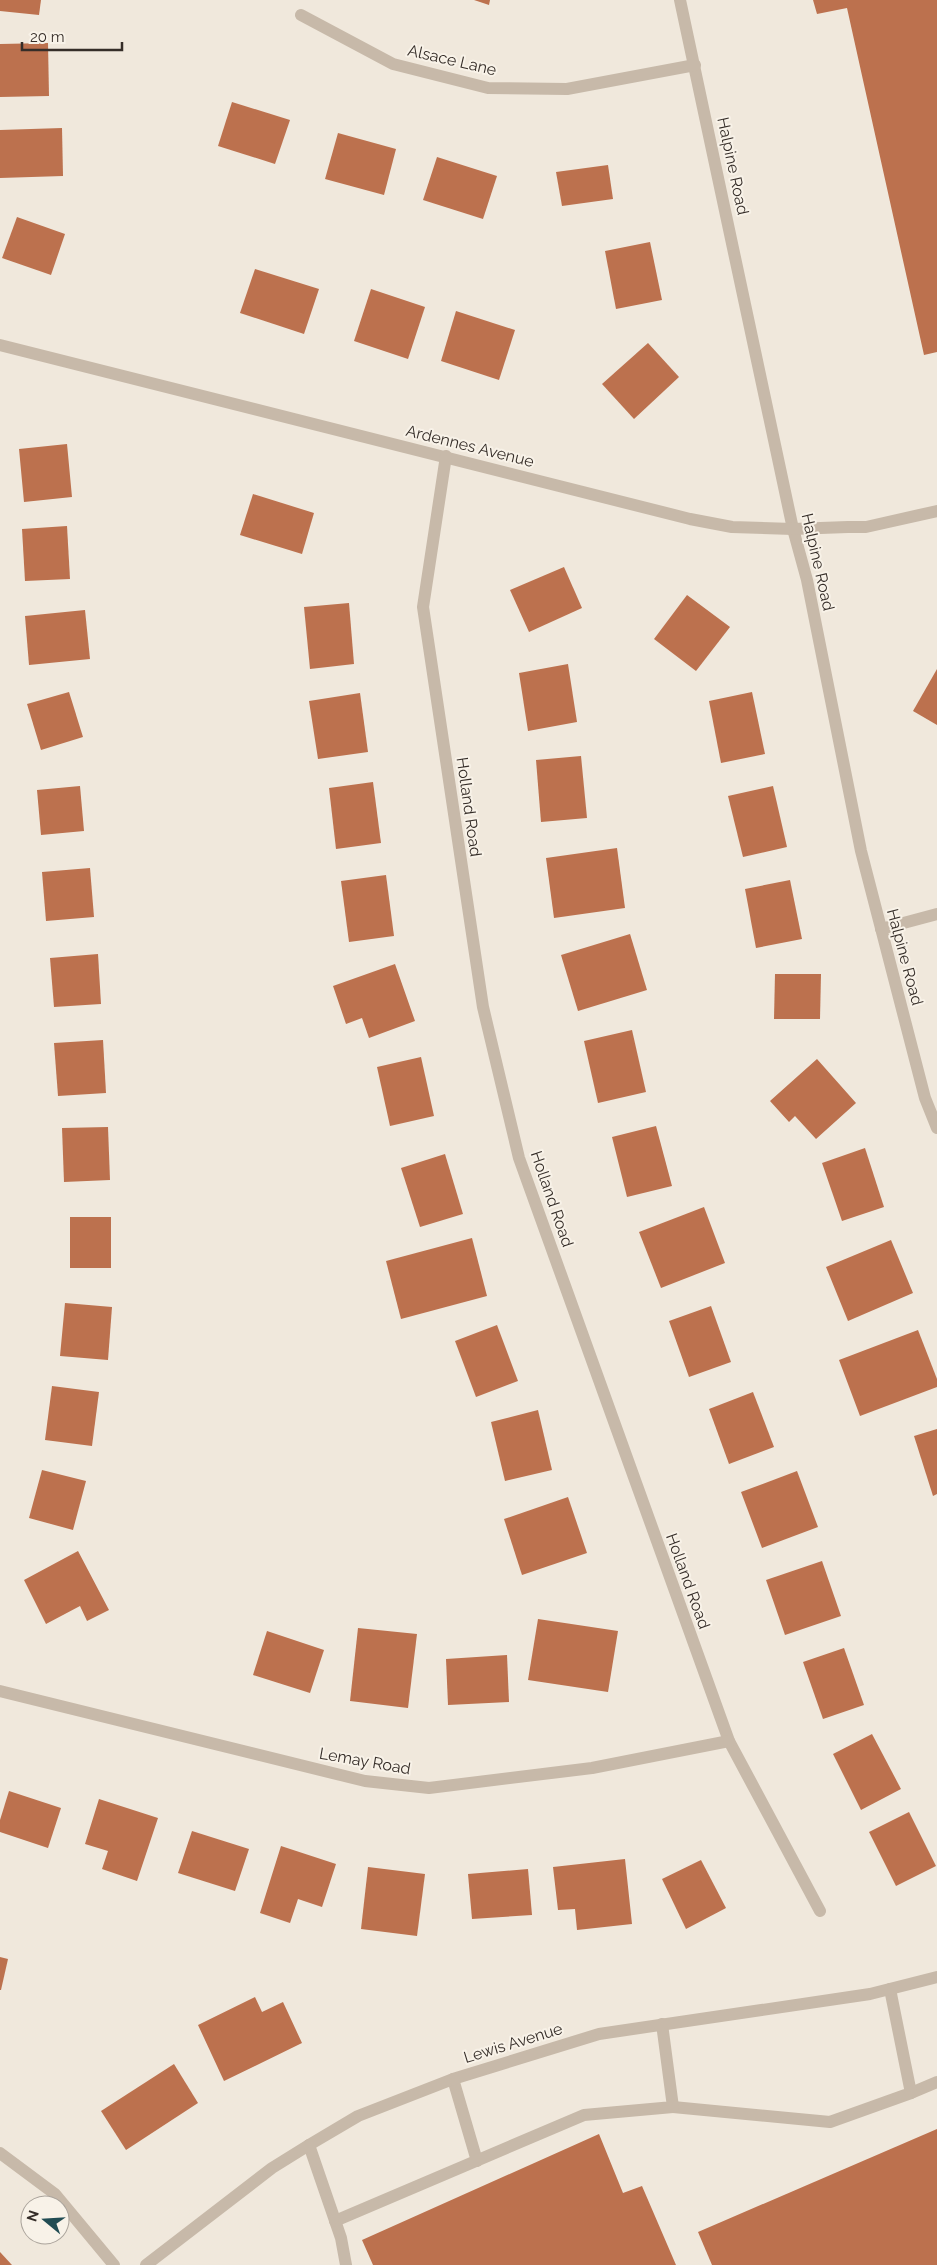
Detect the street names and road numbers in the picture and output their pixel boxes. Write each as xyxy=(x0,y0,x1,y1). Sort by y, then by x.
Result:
street label: Alsace Lane xyxy=(406,41,498,79)
street label: Halpine Road xyxy=(713,115,753,217)
street label: Ardennes Avenue xyxy=(404,421,536,471)
street label: Halpine Road xyxy=(798,511,838,613)
street label: Holland Road xyxy=(453,756,485,858)
street label: Halpine Road xyxy=(883,907,927,1007)
street label: Holland Road xyxy=(527,1148,577,1250)
street label: Holland Road xyxy=(662,1531,714,1631)
street label: Lemay Road xyxy=(318,1744,412,1778)
street label: Lewis Avenue xyxy=(461,2019,565,2067)

